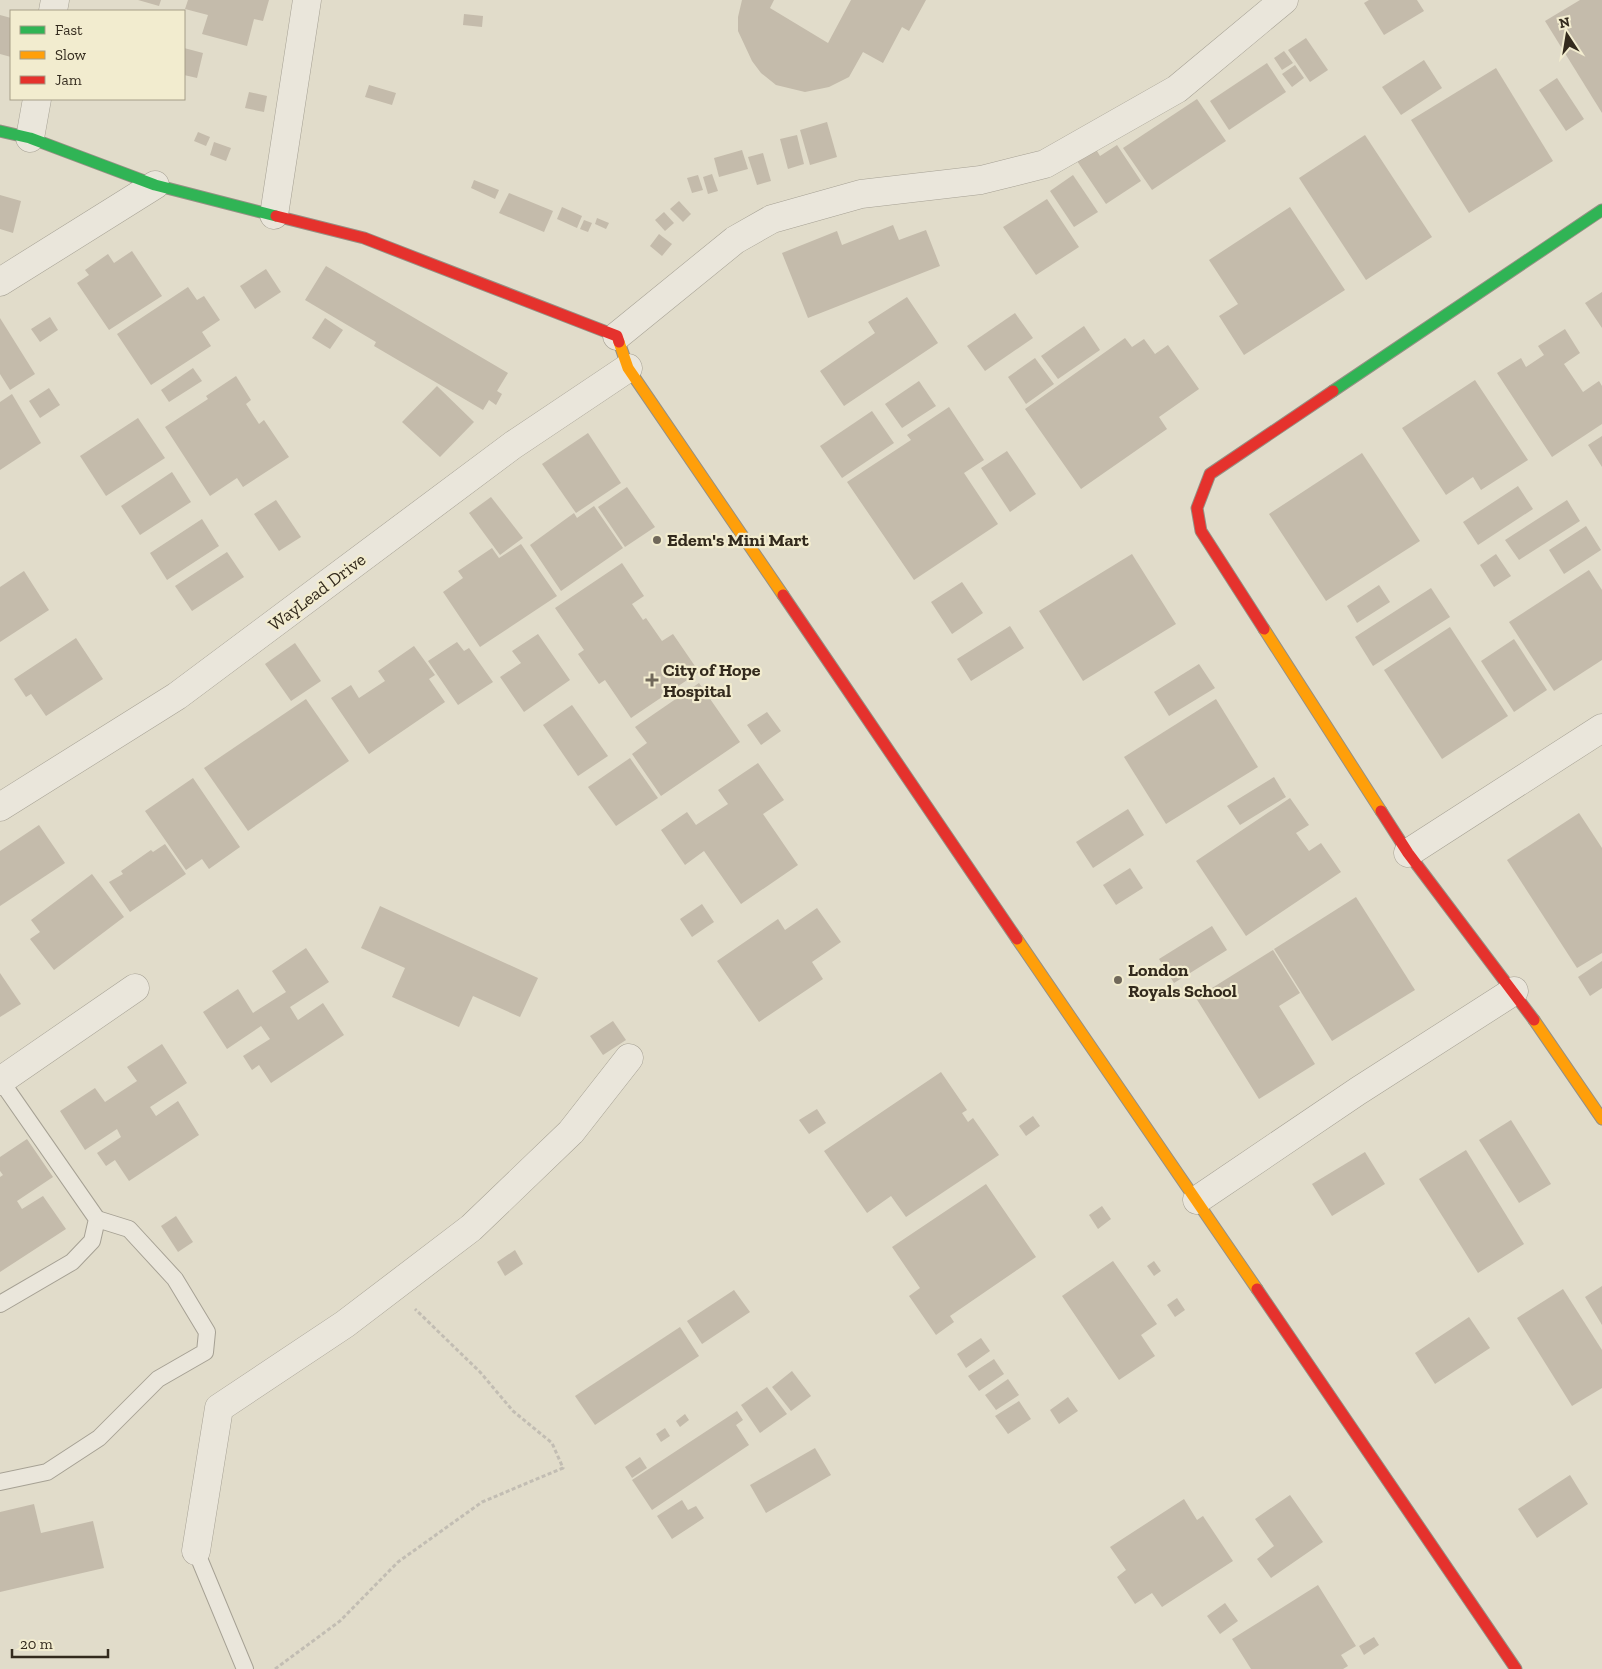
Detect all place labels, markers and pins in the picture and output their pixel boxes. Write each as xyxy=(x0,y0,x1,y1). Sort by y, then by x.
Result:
place label: Edem's Mini Mart xyxy=(667,529,810,551)
marker: Edem's Mini Mart xyxy=(651,534,663,546)
place label: City of Hope Hospital xyxy=(663,659,761,702)
marker: City of Hope Hospital xyxy=(645,673,659,687)
place label: London Royals School xyxy=(1128,959,1237,1002)
marker: London Royals School xyxy=(1112,974,1124,986)

